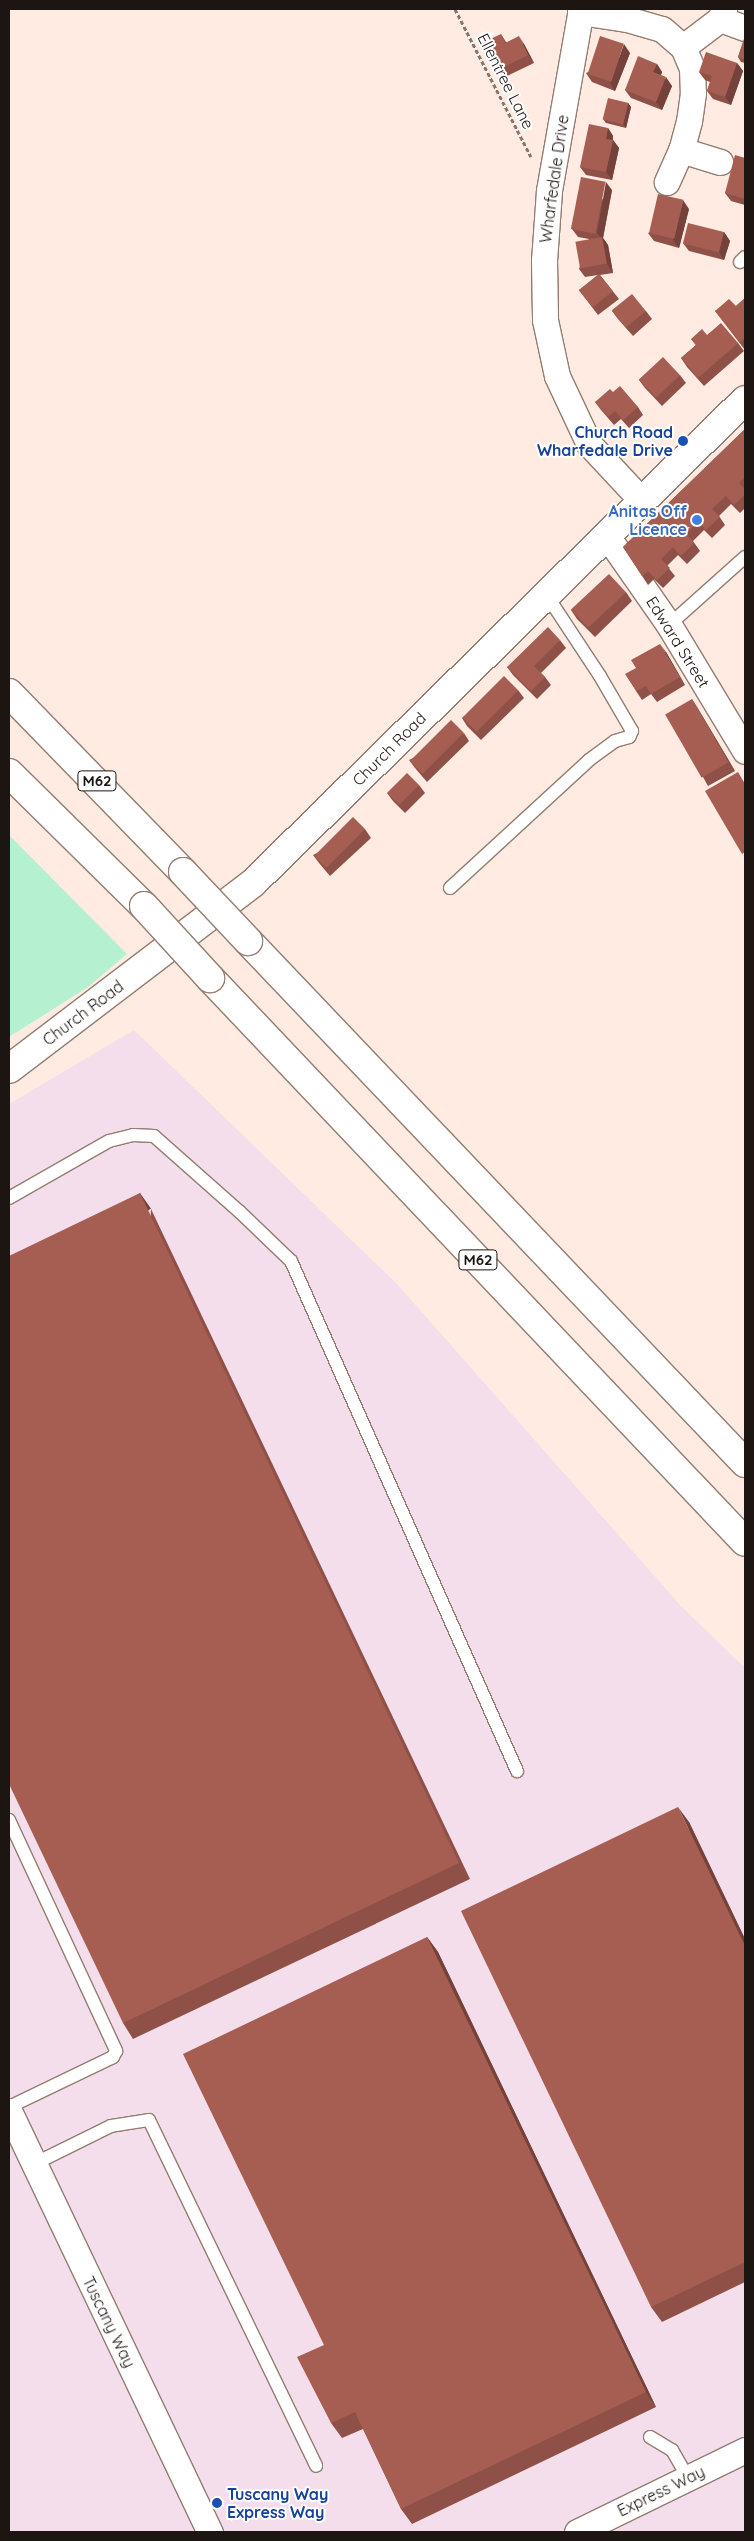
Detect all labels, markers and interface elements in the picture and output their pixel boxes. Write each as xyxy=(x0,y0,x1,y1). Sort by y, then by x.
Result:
street label: Ellentree Lane xyxy=(474,30,538,132)
street label: Wharfedale Drive xyxy=(535,114,573,244)
place label: Church Road Wharfedale Drive xyxy=(537,422,673,460)
marker: Church Road Wharfedale Drive xyxy=(677,435,689,447)
place label: Anitas Off Licence xyxy=(609,501,687,539)
marker: Anitas Off Licence xyxy=(691,514,703,526)
street label: Edward Street xyxy=(642,593,714,691)
street label: Church Road xyxy=(348,708,430,790)
road number: M62 xyxy=(77,768,117,794)
street label: Church Road xyxy=(39,976,127,1050)
road number: M62 xyxy=(458,1248,498,1272)
street label: Tuscany Way xyxy=(79,2273,139,2371)
street label: Express Way xyxy=(614,2462,708,2520)
place label: Tuscany Way Express Way xyxy=(227,2484,328,2522)
marker: Tuscany Way Express Way xyxy=(211,2497,223,2509)

